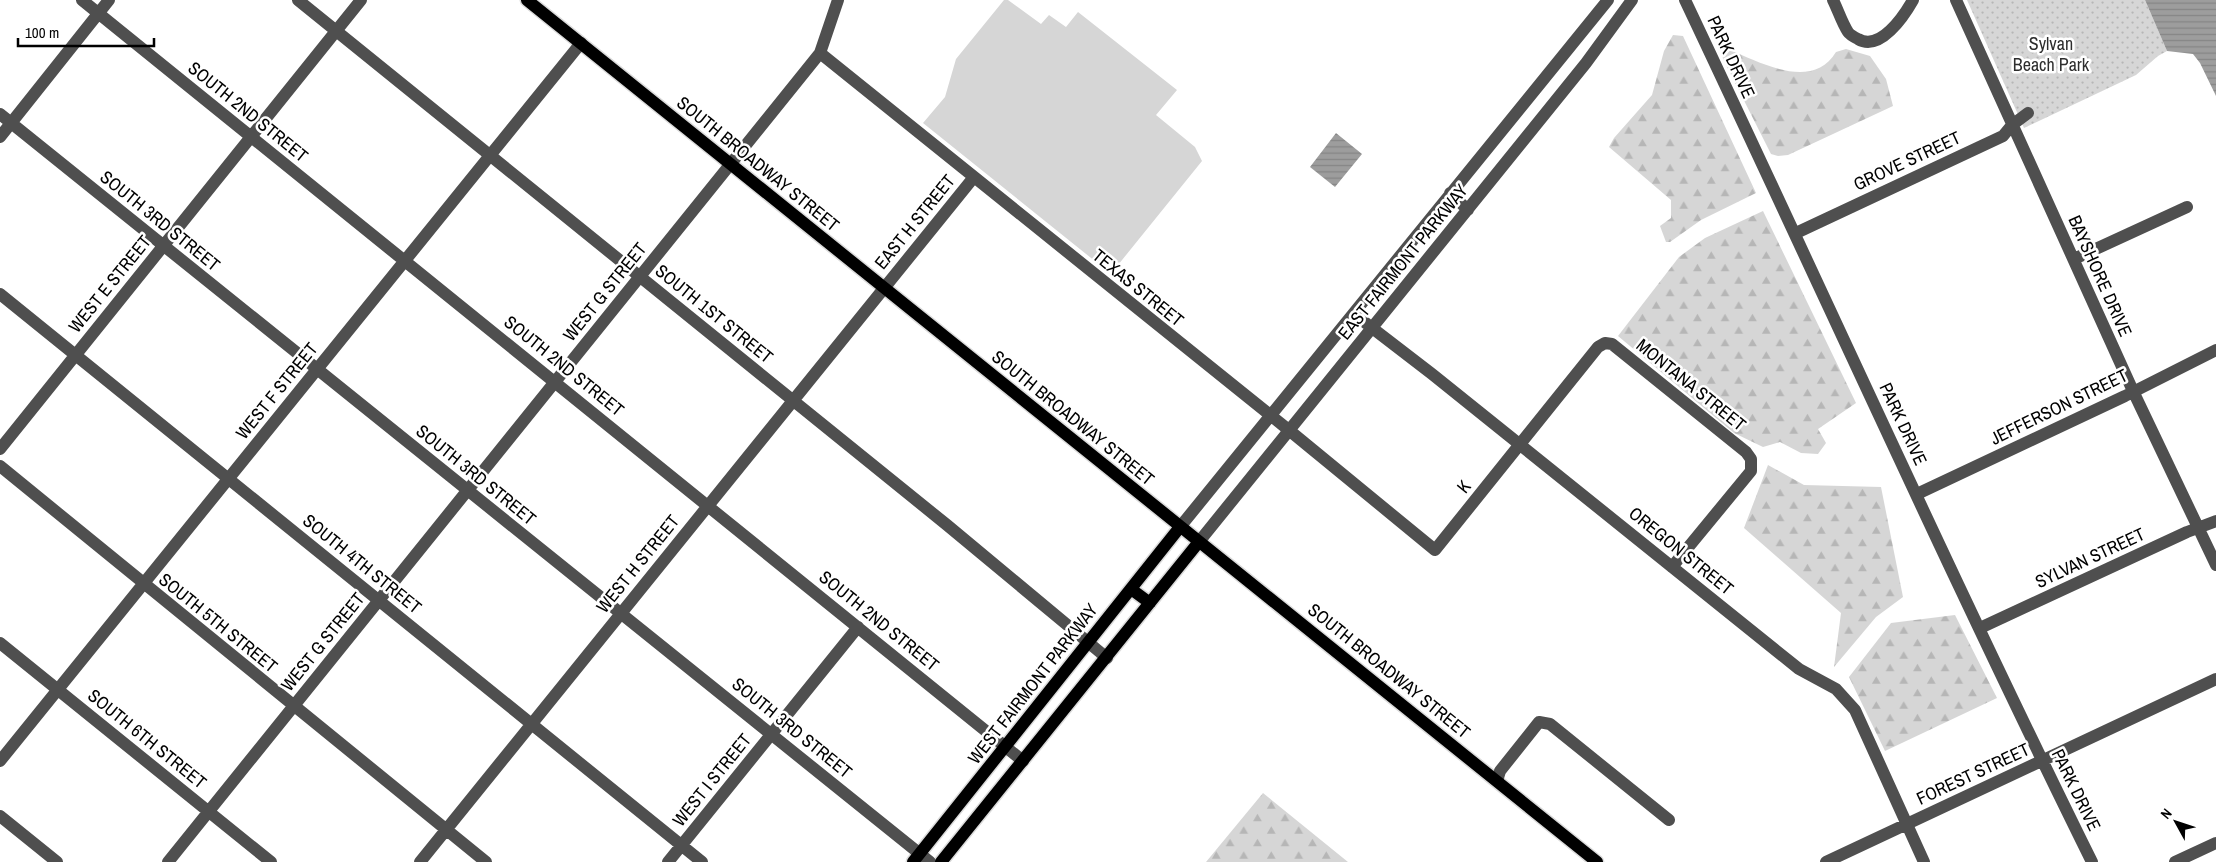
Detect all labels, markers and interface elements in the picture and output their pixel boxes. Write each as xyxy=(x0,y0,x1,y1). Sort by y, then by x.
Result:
street label: PARK DRIVE xyxy=(1701,11,1761,102)
scale bar xyxy=(18,15,154,47)
text: 100 m xyxy=(25,22,59,43)
park label: Sylvan Beach Park xyxy=(2013,31,2090,77)
street label: SOUTH 2ND STREET xyxy=(183,55,314,168)
street label: SOUTH BROADWAY STREET xyxy=(672,90,845,237)
street label: GROVE STREET xyxy=(1849,125,1964,196)
street label: SOUTH 3RD STREET xyxy=(95,164,226,277)
street label: EAST H STREET xyxy=(869,169,961,274)
street label: EAST FAIRMONT PARKWAY xyxy=(1332,178,1473,345)
street label: BAYSHORE DRIVE xyxy=(2063,211,2138,340)
street label: WEST E STREET xyxy=(63,230,157,338)
street label: WEST G STREET xyxy=(557,237,652,346)
street label: TEXAS STREET xyxy=(1087,243,1189,332)
street label: SOUTH 1ST STREET xyxy=(650,258,778,369)
street label: SOUTH 2ND STREET xyxy=(499,309,630,422)
street label: MONTANA STREET xyxy=(1631,333,1751,437)
street label: WEST F STREET xyxy=(230,337,323,444)
street label: SOUTH BROADWAY STREET xyxy=(987,344,1160,491)
street label: JEFFERSON STREET xyxy=(1986,362,2132,451)
street label: PARK DRIVE xyxy=(1873,378,1933,469)
street label: SOUTH 3RD STREET xyxy=(411,418,542,531)
street label: K xyxy=(1451,475,1477,498)
street label: OREGON STREET xyxy=(1624,501,1739,601)
street label: SOUTH 4TH STREET xyxy=(298,508,427,619)
street label: WEST H STREET xyxy=(590,509,685,618)
street label: SYLVAN STREET xyxy=(2031,521,2149,594)
street label: SOUTH 2ND STREET xyxy=(814,564,945,677)
street label: SOUTH 5TH STREET xyxy=(154,567,283,678)
street label: WEST G STREET xyxy=(275,587,370,696)
street label: SOUTH BROADWAY STREET xyxy=(1303,597,1476,744)
street label: WEST FAIRMONT PARKWAY xyxy=(962,598,1103,769)
street label: SOUTH 3RD STREET xyxy=(727,671,858,784)
street label: SOUTH 6TH STREET xyxy=(83,683,212,794)
street label: WEST I STREET xyxy=(666,728,757,831)
street label: FOREST STREET xyxy=(1912,736,2033,811)
street label: PARK DRIVE xyxy=(2046,745,2107,835)
north arrow xyxy=(2151,797,2201,847)
text: N xyxy=(2156,805,2176,823)

